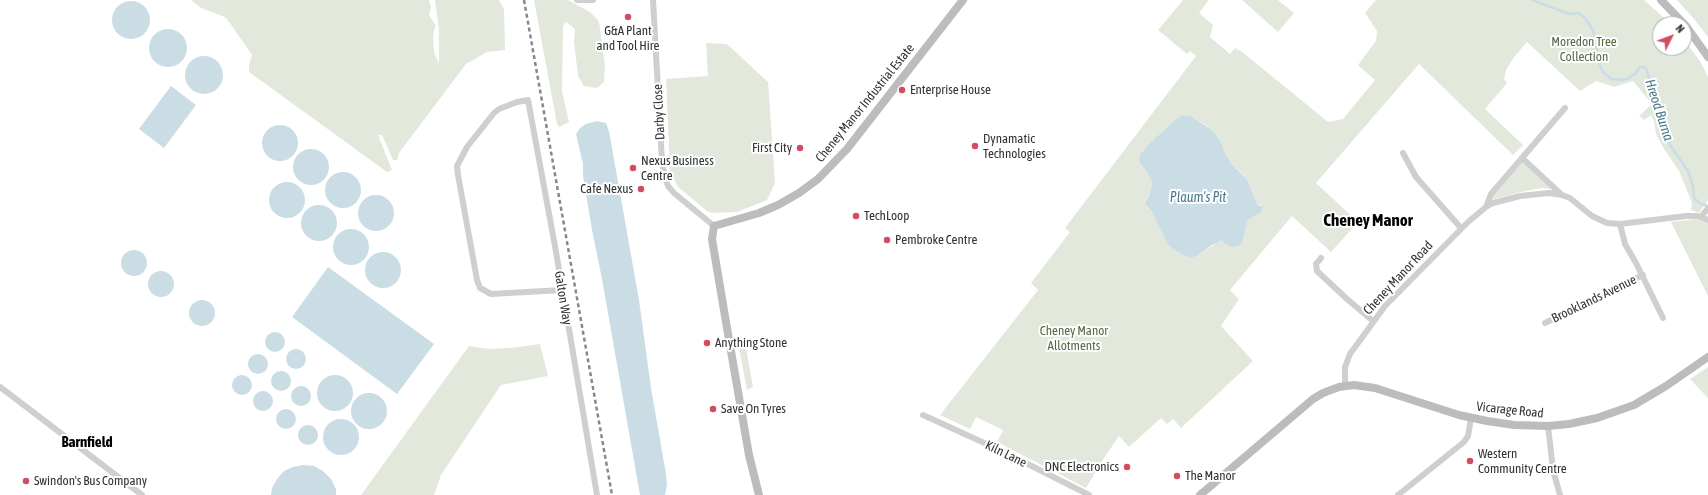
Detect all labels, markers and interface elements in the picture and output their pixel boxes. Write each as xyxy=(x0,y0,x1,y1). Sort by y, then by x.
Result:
marker: G&A Plant and Tool Hire xyxy=(623,12,633,22)
north arrow xyxy=(1652,16,1692,56)
text: N xyxy=(1674,22,1687,35)
place label: G&A Plant and Tool Hire xyxy=(597,23,659,54)
park label: Moredon Tree Collection xyxy=(1551,34,1617,65)
street label: Cheney Manor Industrial Estate xyxy=(812,41,918,165)
water label: Hreod Burna xyxy=(1641,77,1677,143)
place label: Enterprise House xyxy=(910,82,991,98)
street label: Darby Close xyxy=(650,84,668,140)
marker: Enterprise House xyxy=(897,85,907,95)
place label: Dynamatic Technologies xyxy=(983,131,1046,162)
place label: First City xyxy=(752,140,792,156)
marker: Dynamatic Technologies xyxy=(970,141,980,151)
marker: First City xyxy=(795,143,805,153)
place label: Nexus Business Centre xyxy=(641,153,714,184)
marker: Nexus Business Centre xyxy=(628,163,638,173)
place label: Cafe Nexus xyxy=(580,181,633,197)
marker: Cafe Nexus xyxy=(636,184,646,194)
water label: Plaum's Pit xyxy=(1170,190,1226,206)
place label: TechLoop xyxy=(864,208,909,224)
marker: TechLoop xyxy=(851,211,861,221)
district label: Cheney Manor xyxy=(1323,211,1413,231)
place label: Pembroke Centre xyxy=(895,232,977,248)
marker: Pembroke Centre xyxy=(882,235,892,245)
street label: Cheney Manor Road xyxy=(1360,238,1436,318)
street label: Galton Way xyxy=(551,270,575,326)
street label: Brooklands Avenue xyxy=(1549,272,1639,326)
park label: Cheney Manor Allotments xyxy=(1040,323,1108,354)
place label: Anything Stone xyxy=(715,335,787,351)
marker: Anything Stone xyxy=(702,338,712,348)
street label: Vicarage Road xyxy=(1476,399,1544,421)
place label: Save On Tyres xyxy=(721,401,786,417)
marker: Save On Tyres xyxy=(708,404,718,414)
district label: Barnfield xyxy=(61,433,113,451)
street label: Kiln Lane xyxy=(983,437,1029,471)
place label: Western Community Centre xyxy=(1478,446,1567,477)
marker: Western Community Centre xyxy=(1465,456,1475,466)
place label: DNC Electronics xyxy=(1045,459,1119,475)
marker: DNC Electronics xyxy=(1122,462,1132,472)
place label: The Manor xyxy=(1185,468,1235,484)
marker: The Manor xyxy=(1172,471,1182,481)
place label: Swindon's Bus Company xyxy=(34,473,147,489)
marker: Swindon's Bus Company xyxy=(21,476,31,486)

